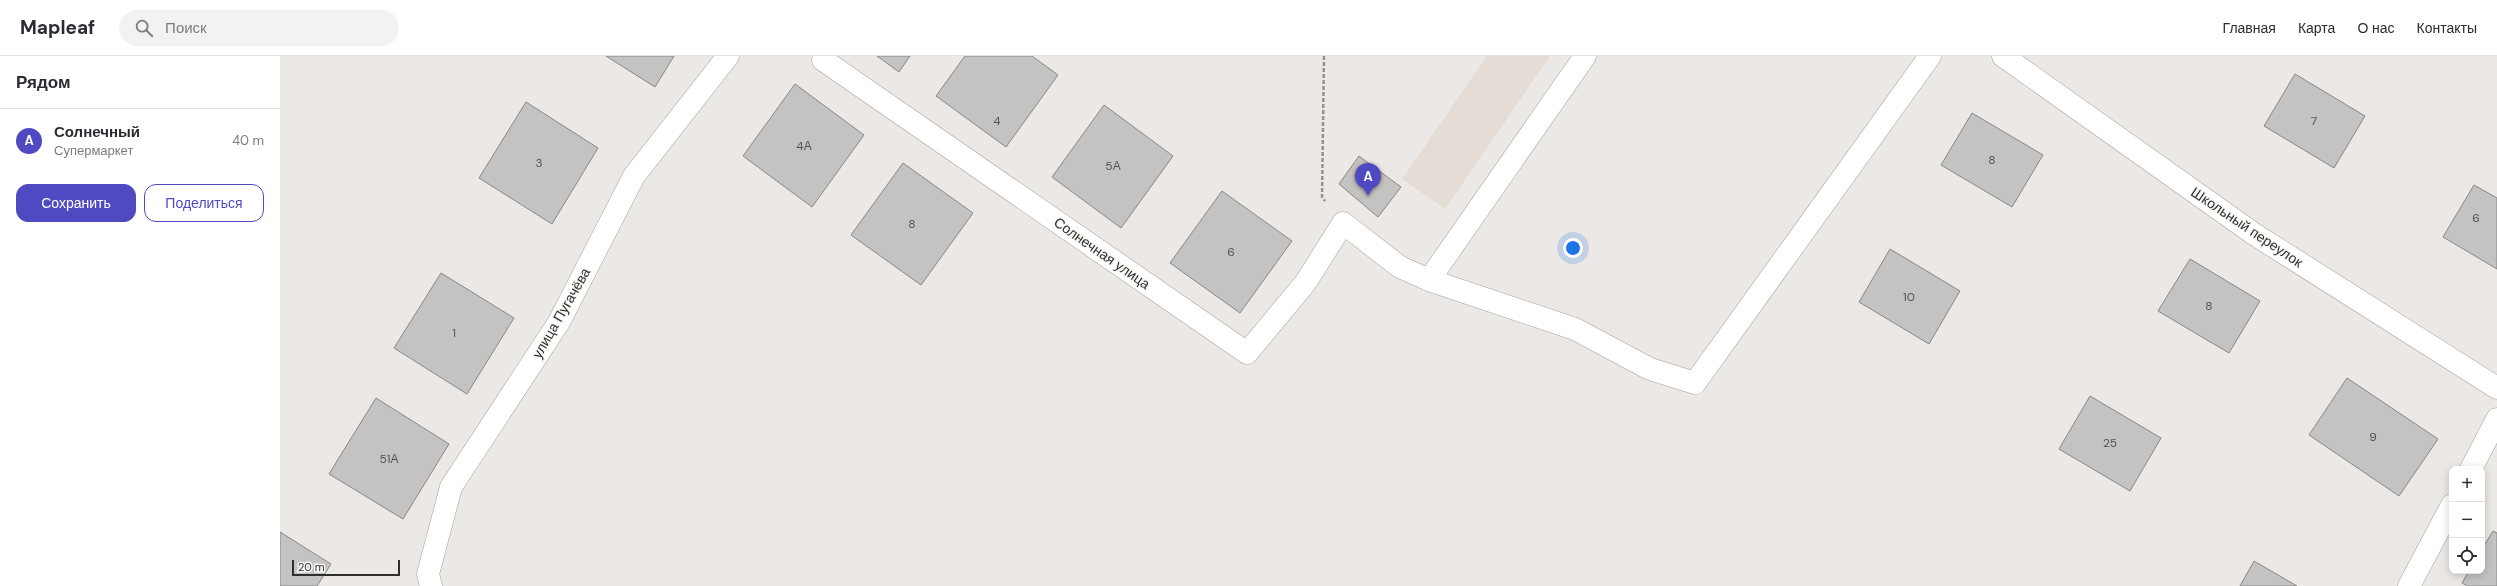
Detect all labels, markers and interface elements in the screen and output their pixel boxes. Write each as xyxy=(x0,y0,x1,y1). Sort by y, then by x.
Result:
search box xyxy=(119,10,399,46)
text: Mapleaf xyxy=(20,15,95,40)
icon: search xyxy=(133,17,155,39)
text: Поиск xyxy=(165,18,207,38)
text: Главная xyxy=(2223,19,2276,37)
text: Карта xyxy=(2298,19,2335,37)
text: О нас xyxy=(2357,19,2395,37)
text: Контакты xyxy=(2417,19,2477,37)
text: Рядом xyxy=(16,71,71,93)
house number: 4 xyxy=(993,113,1001,129)
house number: 7 xyxy=(2311,113,2317,129)
text: Солнечный xyxy=(54,122,140,142)
text: A xyxy=(24,132,34,149)
text: 40 m xyxy=(232,132,264,149)
house number: 4А xyxy=(796,138,812,154)
text: Супермаркет xyxy=(54,142,133,159)
house number: 8 xyxy=(1988,152,1996,168)
house number: 3 xyxy=(535,155,543,171)
house number: 5А xyxy=(1105,158,1121,174)
pin: A xyxy=(1355,163,1381,196)
street label: Школьный переулок xyxy=(2188,183,2307,272)
button: Сохранить xyxy=(16,184,136,222)
button: Поделиться xyxy=(144,184,264,222)
house number: 6 xyxy=(2472,210,2480,226)
street label: Солнечная улица xyxy=(1050,213,1154,293)
house number: 8 xyxy=(908,216,916,232)
your location xyxy=(1563,238,1583,258)
house number: 6 xyxy=(1227,244,1235,260)
street label: улица Пугачёва xyxy=(528,264,594,362)
house number: 10 xyxy=(1903,289,1915,305)
house number: 8 xyxy=(2205,298,2213,314)
house number: 1 xyxy=(452,325,456,341)
house number: 9 xyxy=(2369,429,2377,445)
house number: 25 xyxy=(2103,435,2117,451)
house number: 51А xyxy=(379,451,399,467)
map controls xyxy=(2449,466,2485,574)
button: + xyxy=(2449,466,2485,502)
button: − xyxy=(2449,502,2485,538)
button: locate xyxy=(2449,538,2485,574)
scale bar xyxy=(292,558,400,577)
text: 20 m xyxy=(298,560,324,574)

